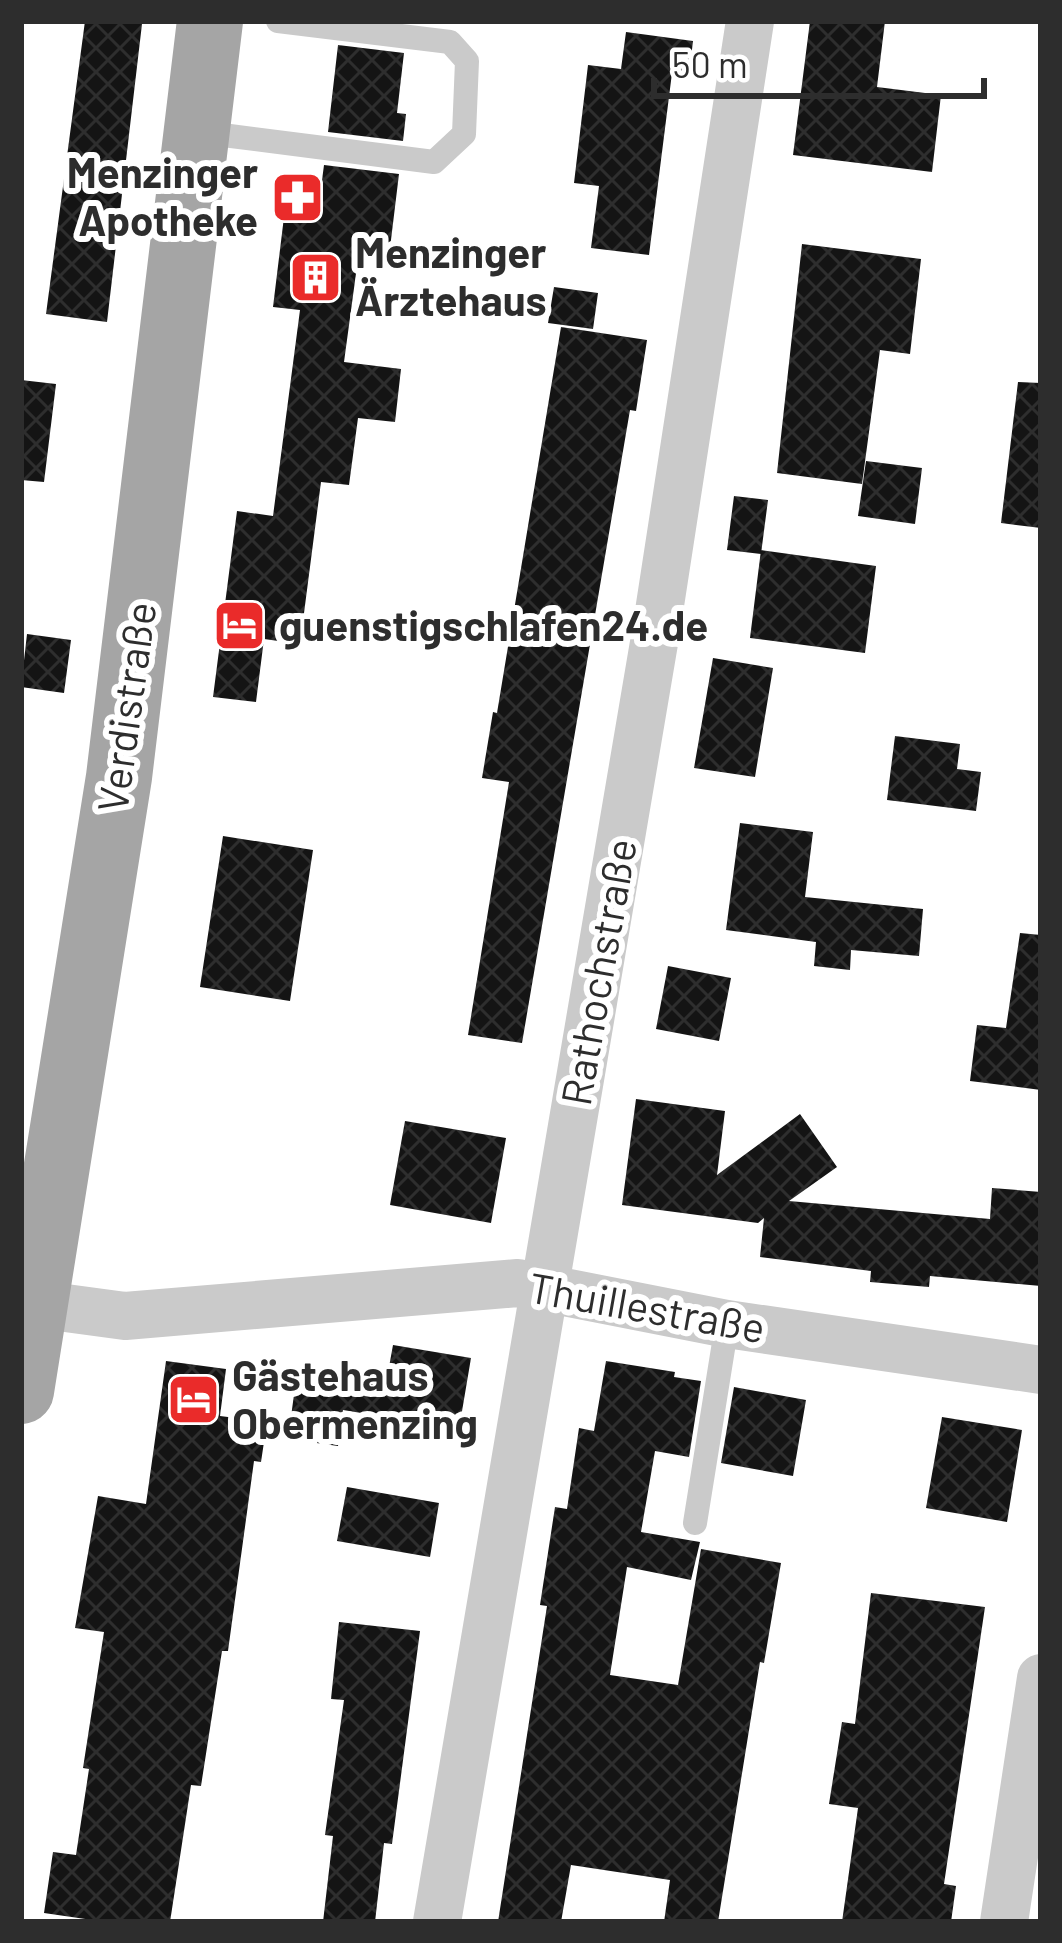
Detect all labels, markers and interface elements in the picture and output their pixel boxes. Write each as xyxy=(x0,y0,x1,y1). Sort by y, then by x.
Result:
scale bar xyxy=(654,24,984,98)
text: 50 m xyxy=(672,42,748,85)
place label: Menzinger Apotheke xyxy=(67,146,258,244)
pharmacy icon: Menzinger Apotheke xyxy=(269,169,325,225)
place label: Menzinger Ärztehaus xyxy=(355,226,547,324)
building icon: Menzinger Ärztehaus xyxy=(288,249,344,305)
street label: Verdistraße xyxy=(86,598,165,815)
hotel icon: guenstigschlafen24.de xyxy=(212,598,268,654)
place label: guenstigschlafen24.de xyxy=(279,599,708,650)
street label: Rathochstraße xyxy=(549,834,645,1109)
street label: Thuillestraße xyxy=(525,1261,769,1351)
place label: Gästehaus Obermenzing xyxy=(232,1349,478,1448)
hotel icon: Gästehaus Obermenzing xyxy=(165,1372,221,1428)

